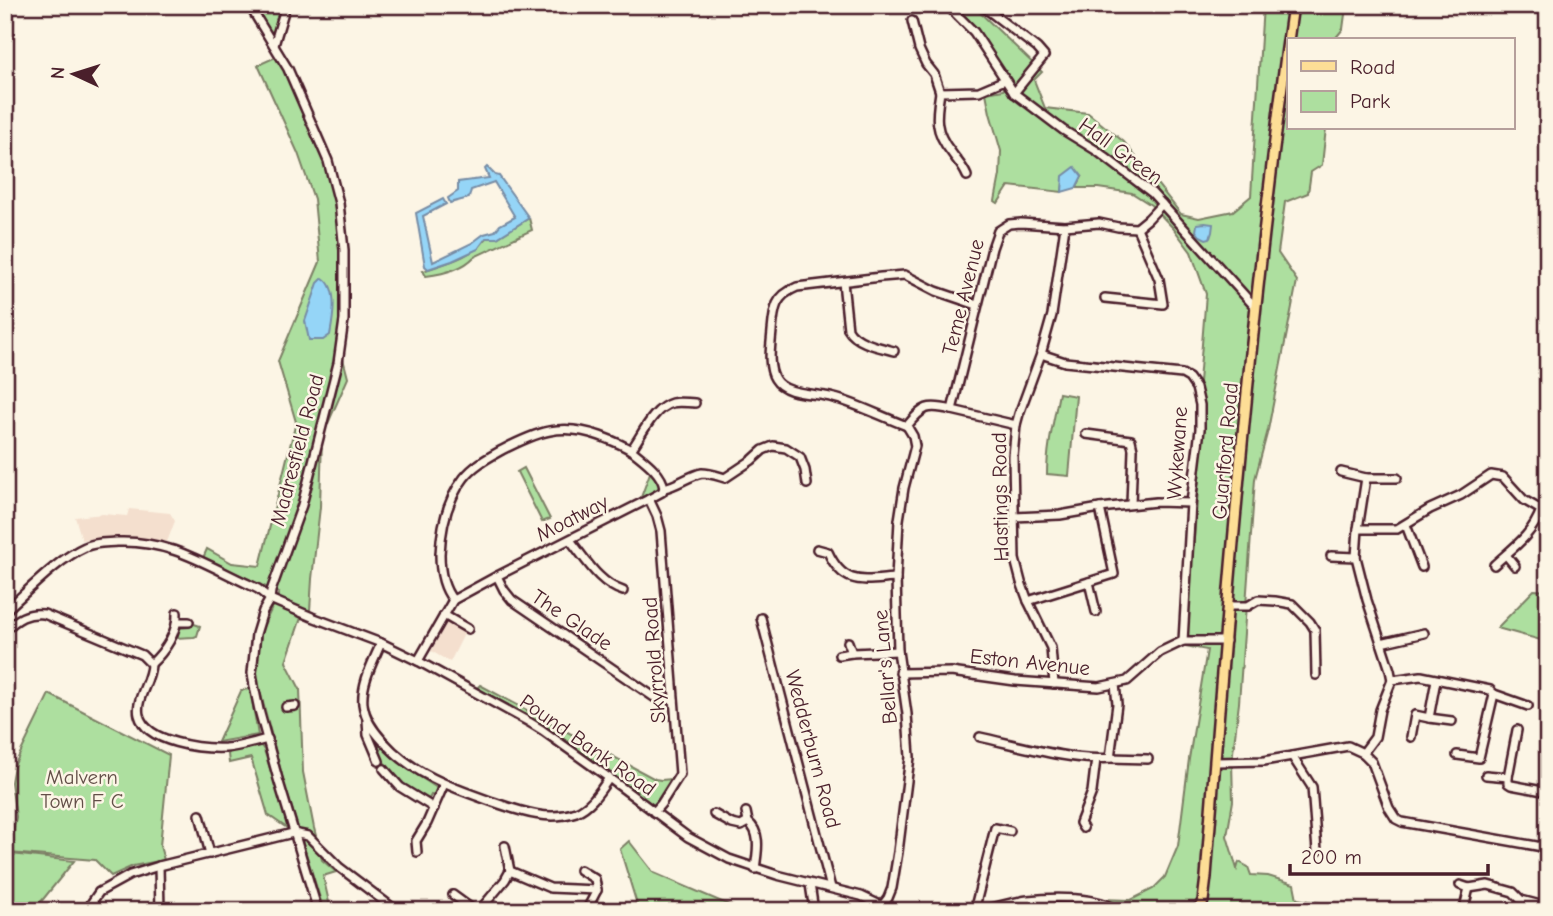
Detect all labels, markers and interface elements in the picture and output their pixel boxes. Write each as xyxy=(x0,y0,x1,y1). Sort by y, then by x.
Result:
north arrow xyxy=(38,38,108,108)
legend xyxy=(1287,38,1514,130)
text: Road xyxy=(1350,55,1395,79)
text: N xyxy=(47,66,69,80)
text: Park xyxy=(1350,89,1390,113)
street label: Hall Green xyxy=(1074,113,1168,189)
street label: Teme Avenue xyxy=(937,237,989,357)
street label: Madresfield Road xyxy=(265,371,329,529)
street label: Guarlford Road xyxy=(1207,382,1243,520)
street label: Wykewane xyxy=(1162,406,1192,500)
street label: Hastings Road xyxy=(987,432,1013,562)
street label: Moatway xyxy=(532,489,613,546)
street label: The Glade xyxy=(527,584,617,656)
street label: Skyrrold Road xyxy=(638,596,670,724)
street label: Bellar's Lane xyxy=(868,609,902,725)
street label: Eston Avenue xyxy=(969,644,1091,680)
street label: Wedderburn Road xyxy=(780,667,846,831)
street label: Pound Bank Road xyxy=(515,689,661,801)
park label: Malvern Town F C xyxy=(40,765,124,813)
scale bar xyxy=(1290,832,1488,876)
text: 200 m xyxy=(1301,845,1362,869)

